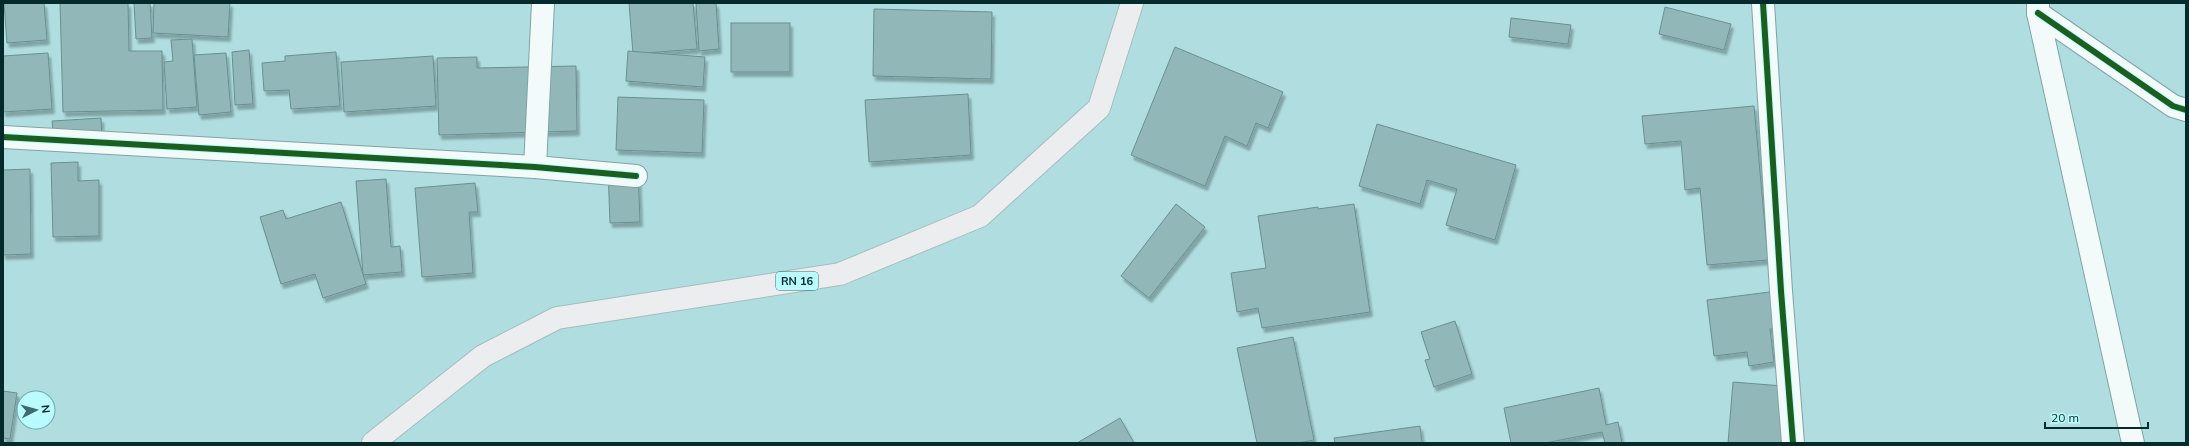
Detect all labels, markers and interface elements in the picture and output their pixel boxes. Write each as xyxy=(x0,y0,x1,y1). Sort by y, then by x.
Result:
road number: RN 16 xyxy=(776,272,818,290)
north arrow xyxy=(16,390,56,430)
text: N xyxy=(39,404,53,414)
scale bar xyxy=(2045,404,2148,430)
text: 20 m xyxy=(2051,410,2079,425)

